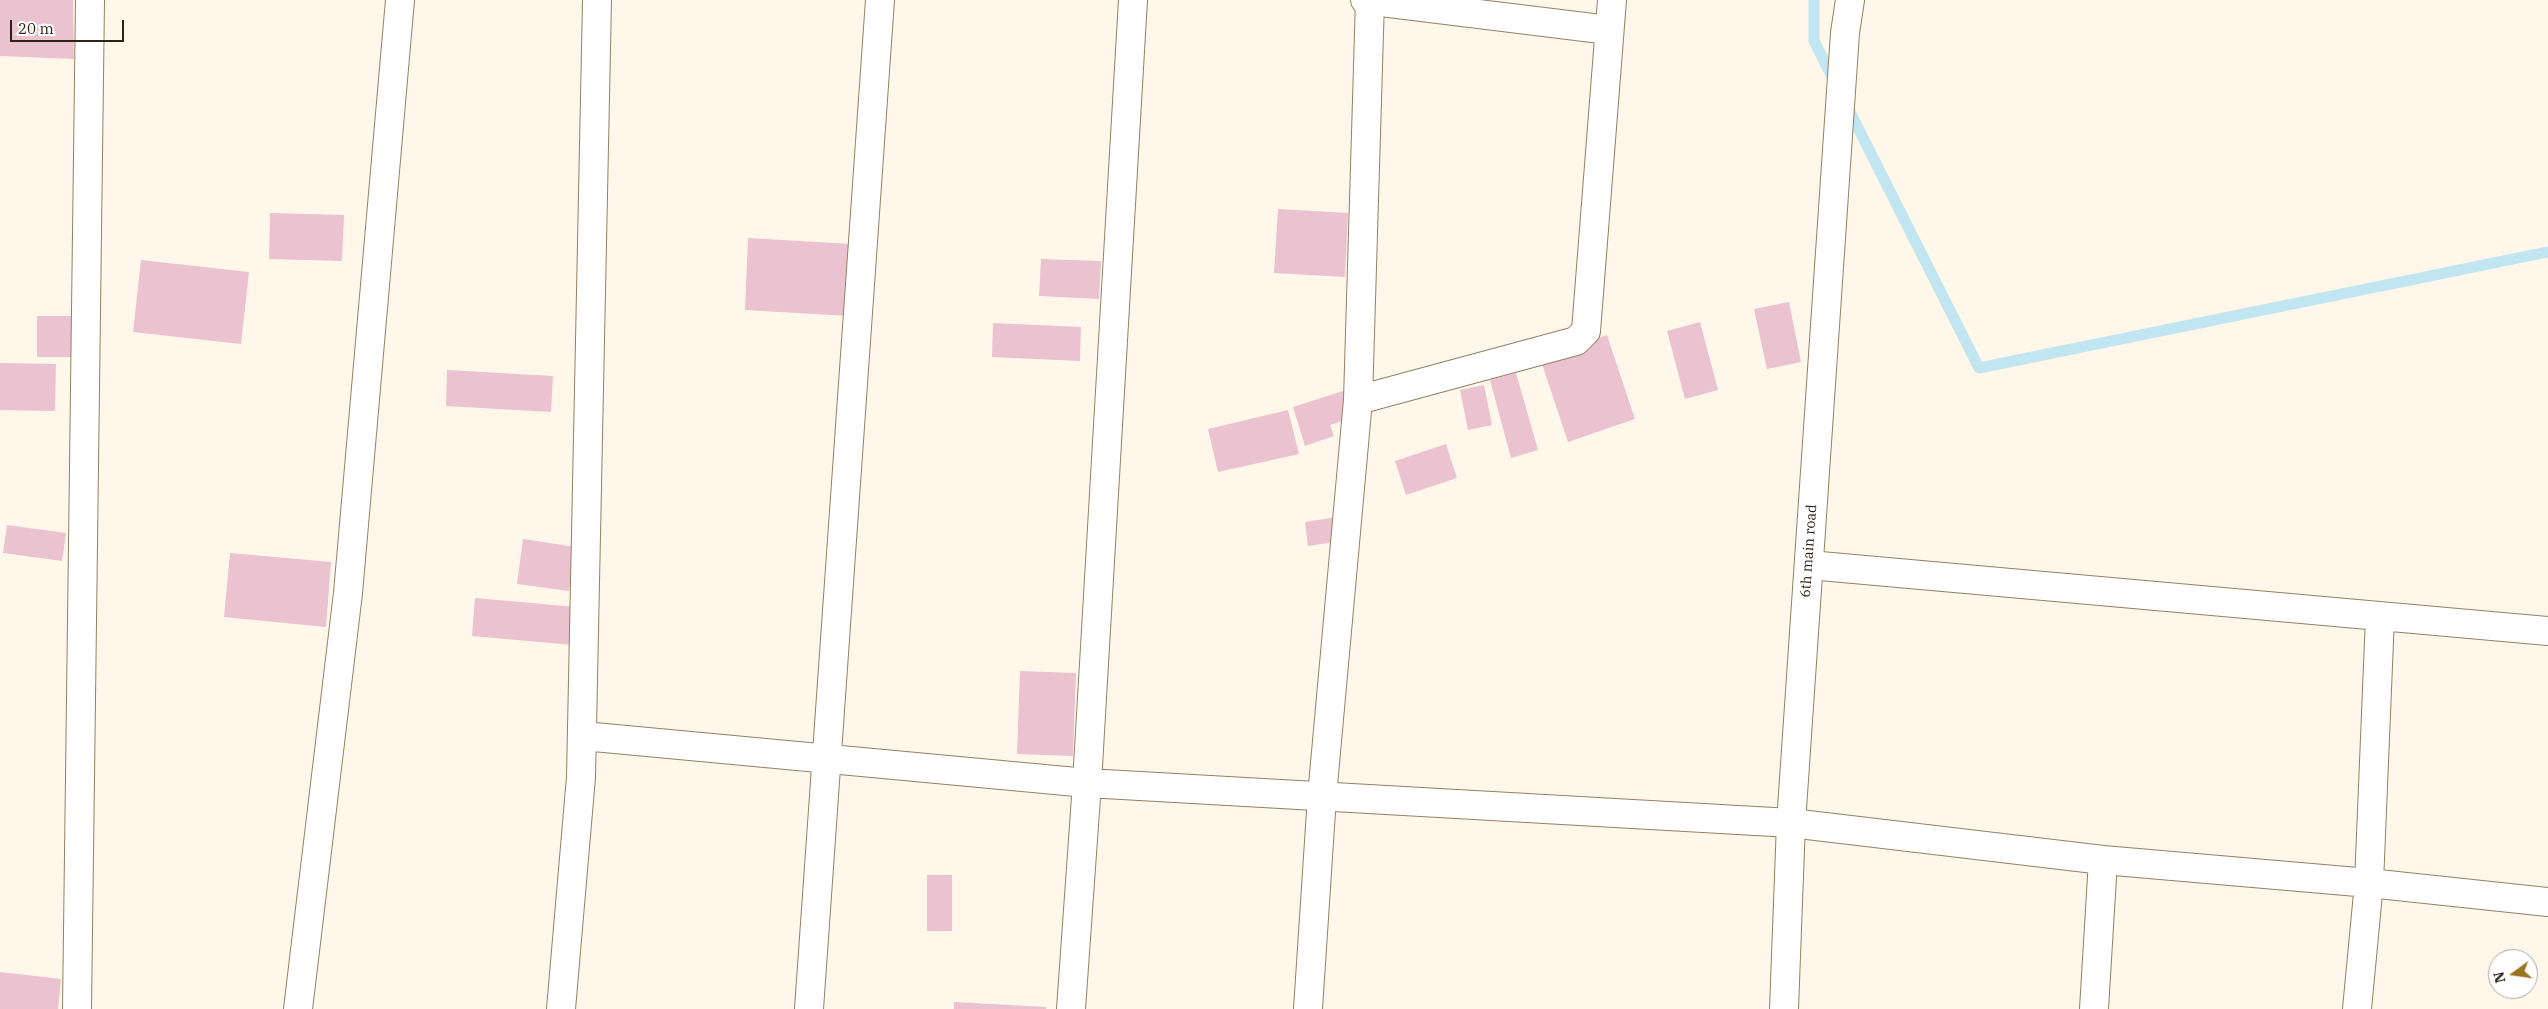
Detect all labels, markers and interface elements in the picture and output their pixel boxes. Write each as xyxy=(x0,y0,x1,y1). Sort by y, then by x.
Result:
scale bar xyxy=(12,10,126,42)
text: 20 m xyxy=(18,19,54,38)
street label: 6th main road xyxy=(1797,504,1821,598)
north arrow xyxy=(2488,949,2538,999)
text: N xyxy=(2489,970,2509,985)

